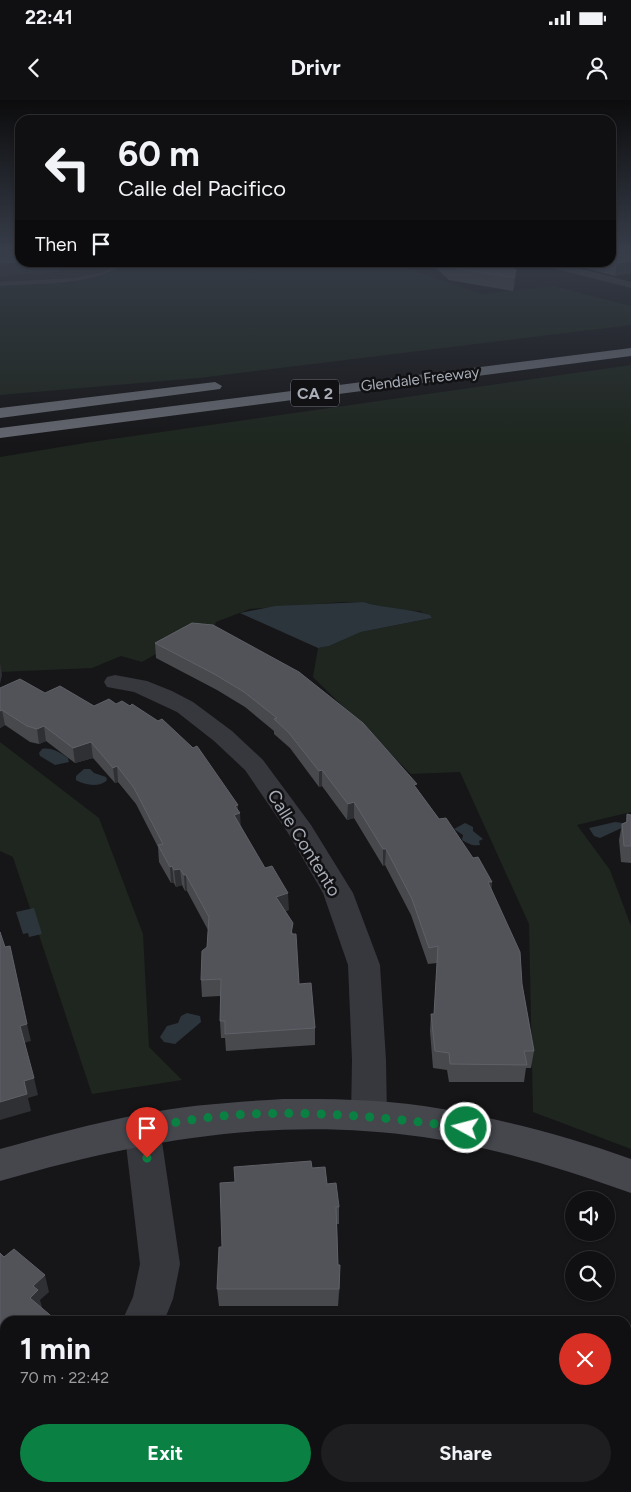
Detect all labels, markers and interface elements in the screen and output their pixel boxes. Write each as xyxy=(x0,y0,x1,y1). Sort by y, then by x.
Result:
text: 22:41 xyxy=(25,6,73,29)
icon: back xyxy=(20,54,48,82)
text: Drivr xyxy=(290,54,341,81)
icon: person xyxy=(583,54,611,82)
text: 60 m xyxy=(118,133,200,175)
icon: left xyxy=(35,135,100,200)
text: Calle del Pacifico xyxy=(118,175,286,202)
icon: arrive xyxy=(87,230,115,258)
text: Then xyxy=(35,233,77,256)
street label: Glendale Freeway xyxy=(360,363,480,395)
road number: CA 2 xyxy=(291,380,339,406)
street label: Calle Contento xyxy=(262,786,346,900)
position arrow xyxy=(439,1101,491,1153)
pin xyxy=(126,1107,168,1158)
icon: arrive xyxy=(133,1114,161,1142)
map controls xyxy=(565,1191,615,1301)
button: sound xyxy=(565,1191,615,1241)
button: search xyxy=(565,1251,615,1301)
text: 1 min xyxy=(20,1330,91,1367)
button: close xyxy=(559,1333,611,1385)
text: 70 m · 22:42 xyxy=(20,1368,109,1387)
button: Exit xyxy=(20,1424,311,1482)
button: Share xyxy=(321,1424,611,1482)

